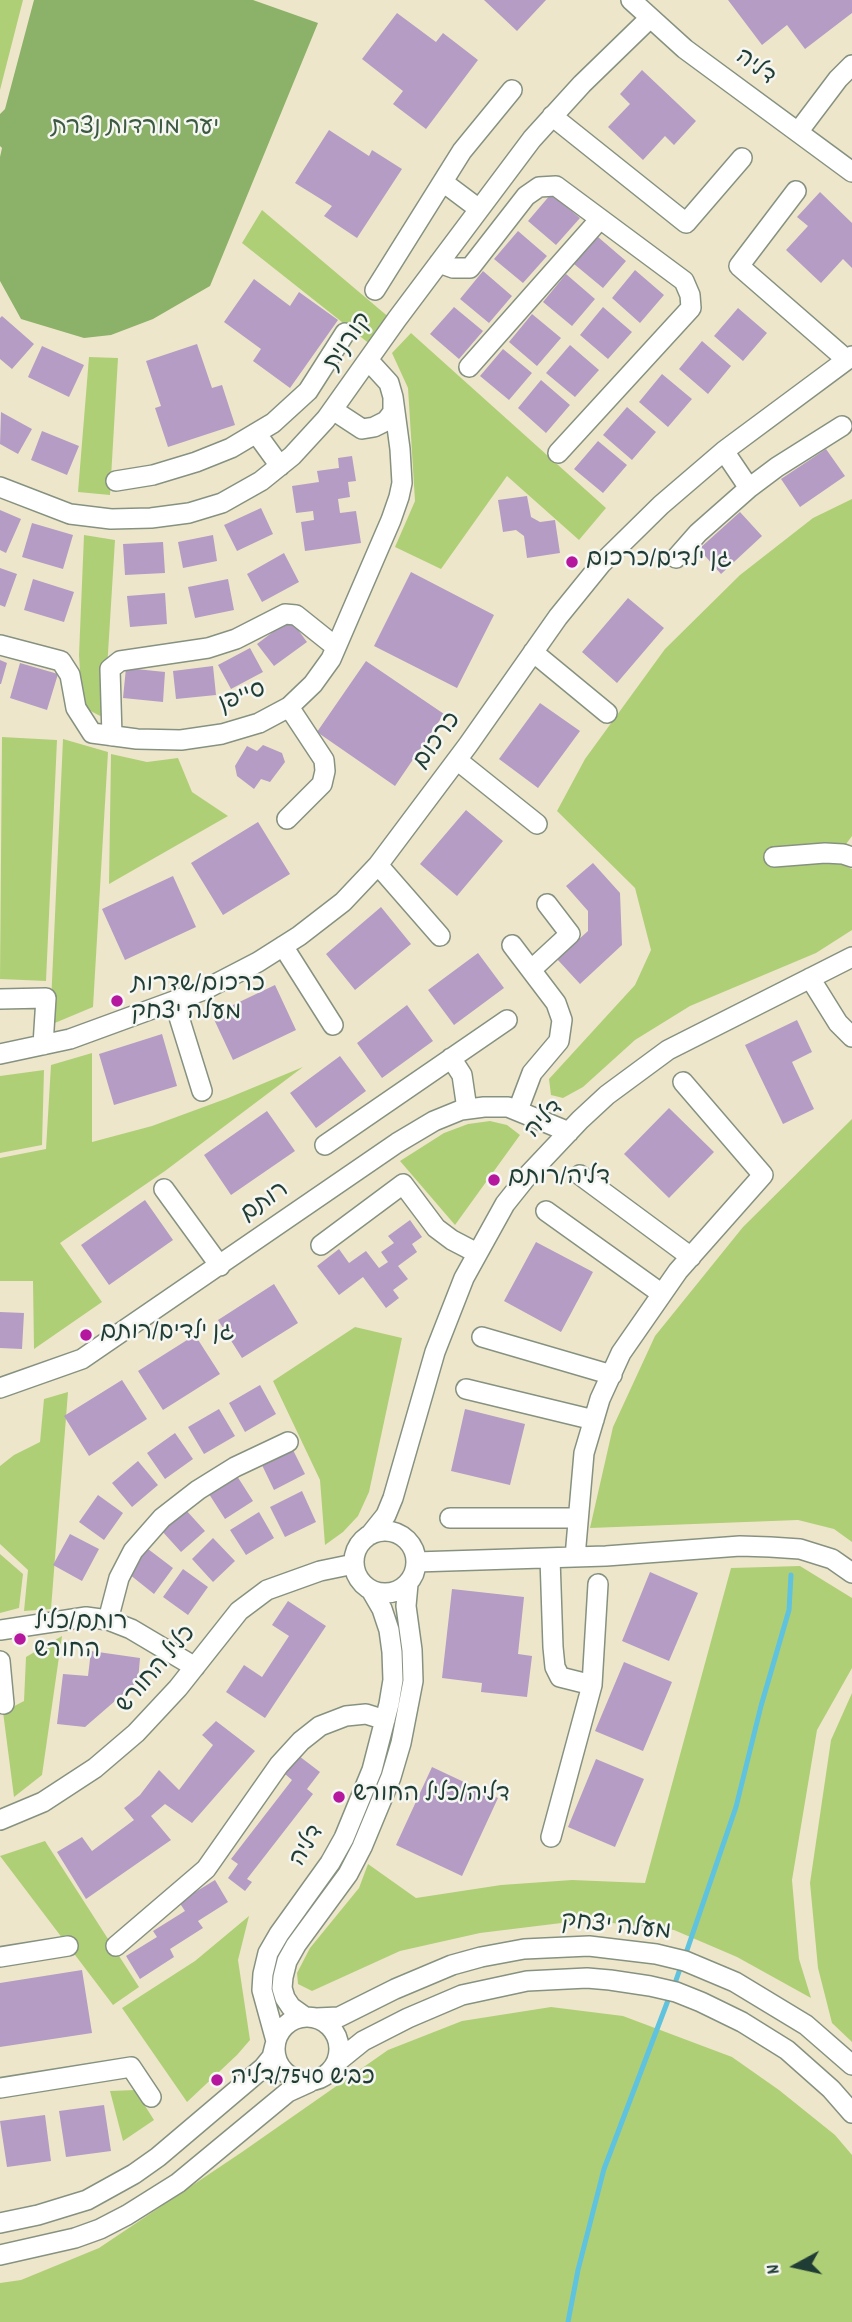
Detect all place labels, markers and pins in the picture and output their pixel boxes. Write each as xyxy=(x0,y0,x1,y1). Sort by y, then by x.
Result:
place label: גן ילדים/כרכום xyxy=(586,548,732,576)
marker: גן ילדים/כרכום xyxy=(564,554,580,570)
place label: כרכום/שדרות מעלה יצחק xyxy=(131,973,265,1029)
marker: כרכום/שדרות מעלה יצחק xyxy=(109,993,125,1009)
place label: דליה/רותם xyxy=(508,1166,610,1194)
marker: דליה/רותם xyxy=(486,1172,502,1188)
place label: גן ילדים/רותם xyxy=(100,1321,234,1349)
marker: גן ילדים/רותם xyxy=(78,1327,94,1343)
place label: רותם/כליל החורש xyxy=(34,1611,128,1667)
marker: רותם/כליל החורש xyxy=(12,1631,28,1647)
place label: דליה/כליל החורש xyxy=(353,1783,510,1811)
marker: דליה/כליל החורש xyxy=(331,1789,347,1805)
place label: כביש 7540/דליה xyxy=(231,2066,375,2094)
marker: כביש 7540/דליה xyxy=(209,2072,225,2088)

